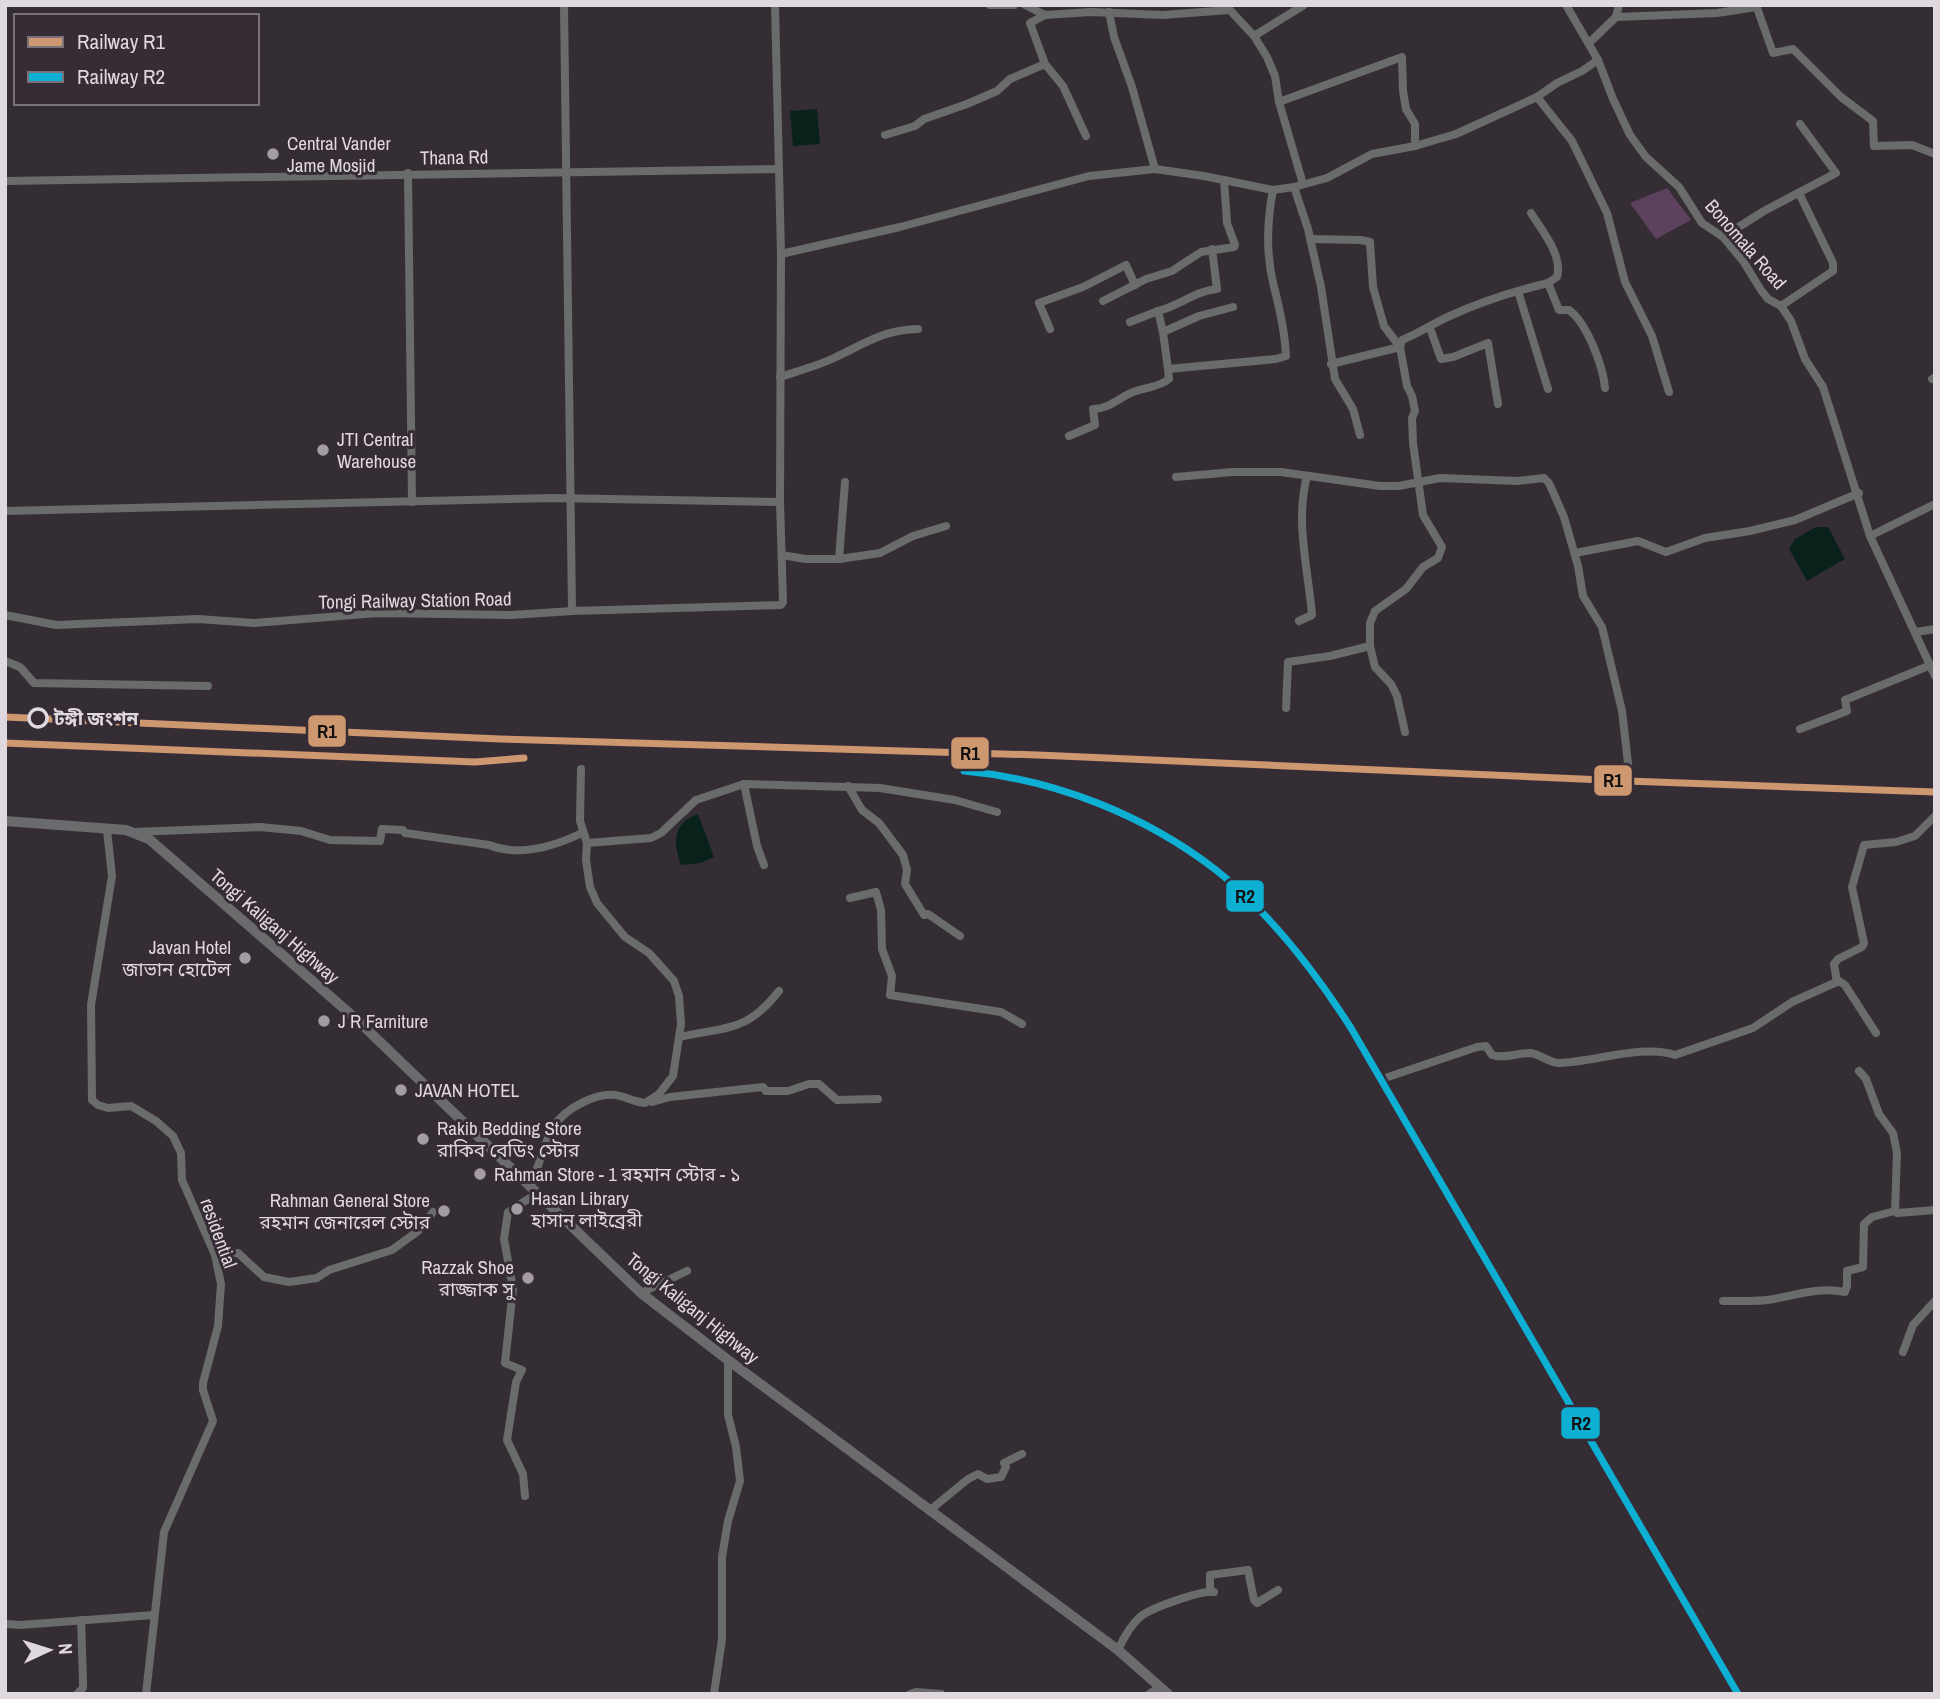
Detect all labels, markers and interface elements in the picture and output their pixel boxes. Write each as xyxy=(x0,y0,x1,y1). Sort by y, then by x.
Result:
legend xyxy=(14,14,259,105)
text: Railway R1 xyxy=(77,27,165,56)
text: Railway R2 xyxy=(77,62,165,91)
place label: Central Vander Jame Mosjid xyxy=(287,130,391,178)
street label: Thana Rd xyxy=(420,143,488,171)
marker: Central Vander Jame Mosjid xyxy=(265,146,281,162)
street label: Bonomala Road xyxy=(1700,193,1792,295)
place label: JTI Central Warehouse xyxy=(337,426,416,474)
marker: JTI Central Warehouse xyxy=(315,442,331,458)
street label: Tongi Railway Station Road xyxy=(318,585,512,615)
place label: টঙ্গী জংশন xyxy=(53,705,140,731)
marker: টঙ্গী জংশন xyxy=(28,708,48,728)
line badge: R1 xyxy=(307,714,347,748)
text: R1 xyxy=(317,718,337,744)
line badge: R1 xyxy=(950,736,990,770)
text: R1 xyxy=(960,740,980,766)
line badge: R1 xyxy=(1593,764,1633,797)
text: R1 xyxy=(1603,767,1623,793)
street label: Tongi Kaliganj Highway xyxy=(205,862,345,990)
line badge: R2 xyxy=(1225,879,1265,913)
text: R2 xyxy=(1235,883,1255,909)
place label: Javan Hotel জাভান হোটেল xyxy=(121,934,232,982)
marker: Javan Hotel জাভান হোটেল xyxy=(237,950,253,966)
place label: J R Farniture xyxy=(338,1008,428,1034)
marker: J R Farniture xyxy=(316,1013,332,1029)
place label: JAVAN HOTEL xyxy=(415,1077,520,1103)
marker: JAVAN HOTEL xyxy=(393,1082,409,1098)
place label: Rakib Bedding Store রাকিব বেডিং স্টোর xyxy=(436,1115,582,1163)
marker: Rakib Bedding Store রাকিব বেডিং স্টোর xyxy=(415,1131,431,1147)
place label: Rahman Store - 1 রহমান স্টোর - ১ xyxy=(494,1161,741,1187)
marker: Rahman Store - 1 রহমান স্টোর - ১ xyxy=(472,1166,488,1182)
place label: Hasan Library হাসান লাইব্রেরী xyxy=(530,1185,643,1233)
place label: Rahman General Store রহমান জেনারেল স্টোর xyxy=(259,1187,431,1235)
street label: residential xyxy=(194,1194,244,1272)
marker: Hasan Library হাসান লাইব্রেরী xyxy=(509,1201,525,1217)
marker: Rahman General Store রহমান জেনারেল স্টোর xyxy=(436,1203,452,1219)
street label: Tongi Kaliganj Highway xyxy=(621,1246,765,1370)
place label: Razzak Shoe রাজ্জাক সু xyxy=(421,1254,516,1302)
marker: Razzak Shoe রাজ্জাক সু xyxy=(520,1270,536,1286)
line badge: R2 xyxy=(1560,1406,1601,1440)
text: R2 xyxy=(1571,1410,1591,1436)
north arrow xyxy=(14,1615,84,1685)
text: N xyxy=(53,1642,79,1655)

